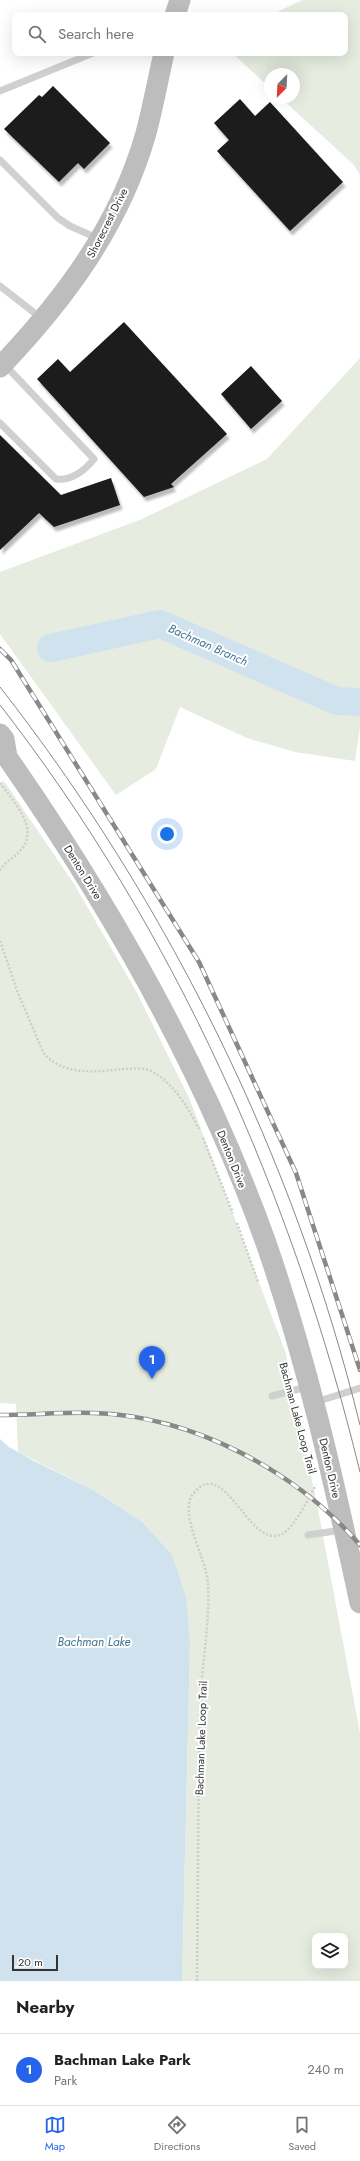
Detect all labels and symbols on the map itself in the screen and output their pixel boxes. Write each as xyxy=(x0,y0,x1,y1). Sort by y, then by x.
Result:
north arrow xyxy=(264,68,300,104)
street label: Shorecrest Drive xyxy=(83,185,132,261)
water label: Bachman Branch xyxy=(165,619,251,671)
your location xyxy=(157,824,177,844)
street label: Denton Drive xyxy=(60,842,106,902)
street label: Denton Drive xyxy=(213,1128,251,1191)
pin: 1 xyxy=(139,1346,165,1379)
street label: Bachman Lake Loop Trail xyxy=(275,1361,321,1475)
street label: Denton Drive xyxy=(315,1436,345,1500)
water label: Bachman Lake xyxy=(57,1633,131,1651)
street label: Bachman Lake Loop Trail xyxy=(191,1680,211,1796)
scale bar xyxy=(12,1953,58,1972)

